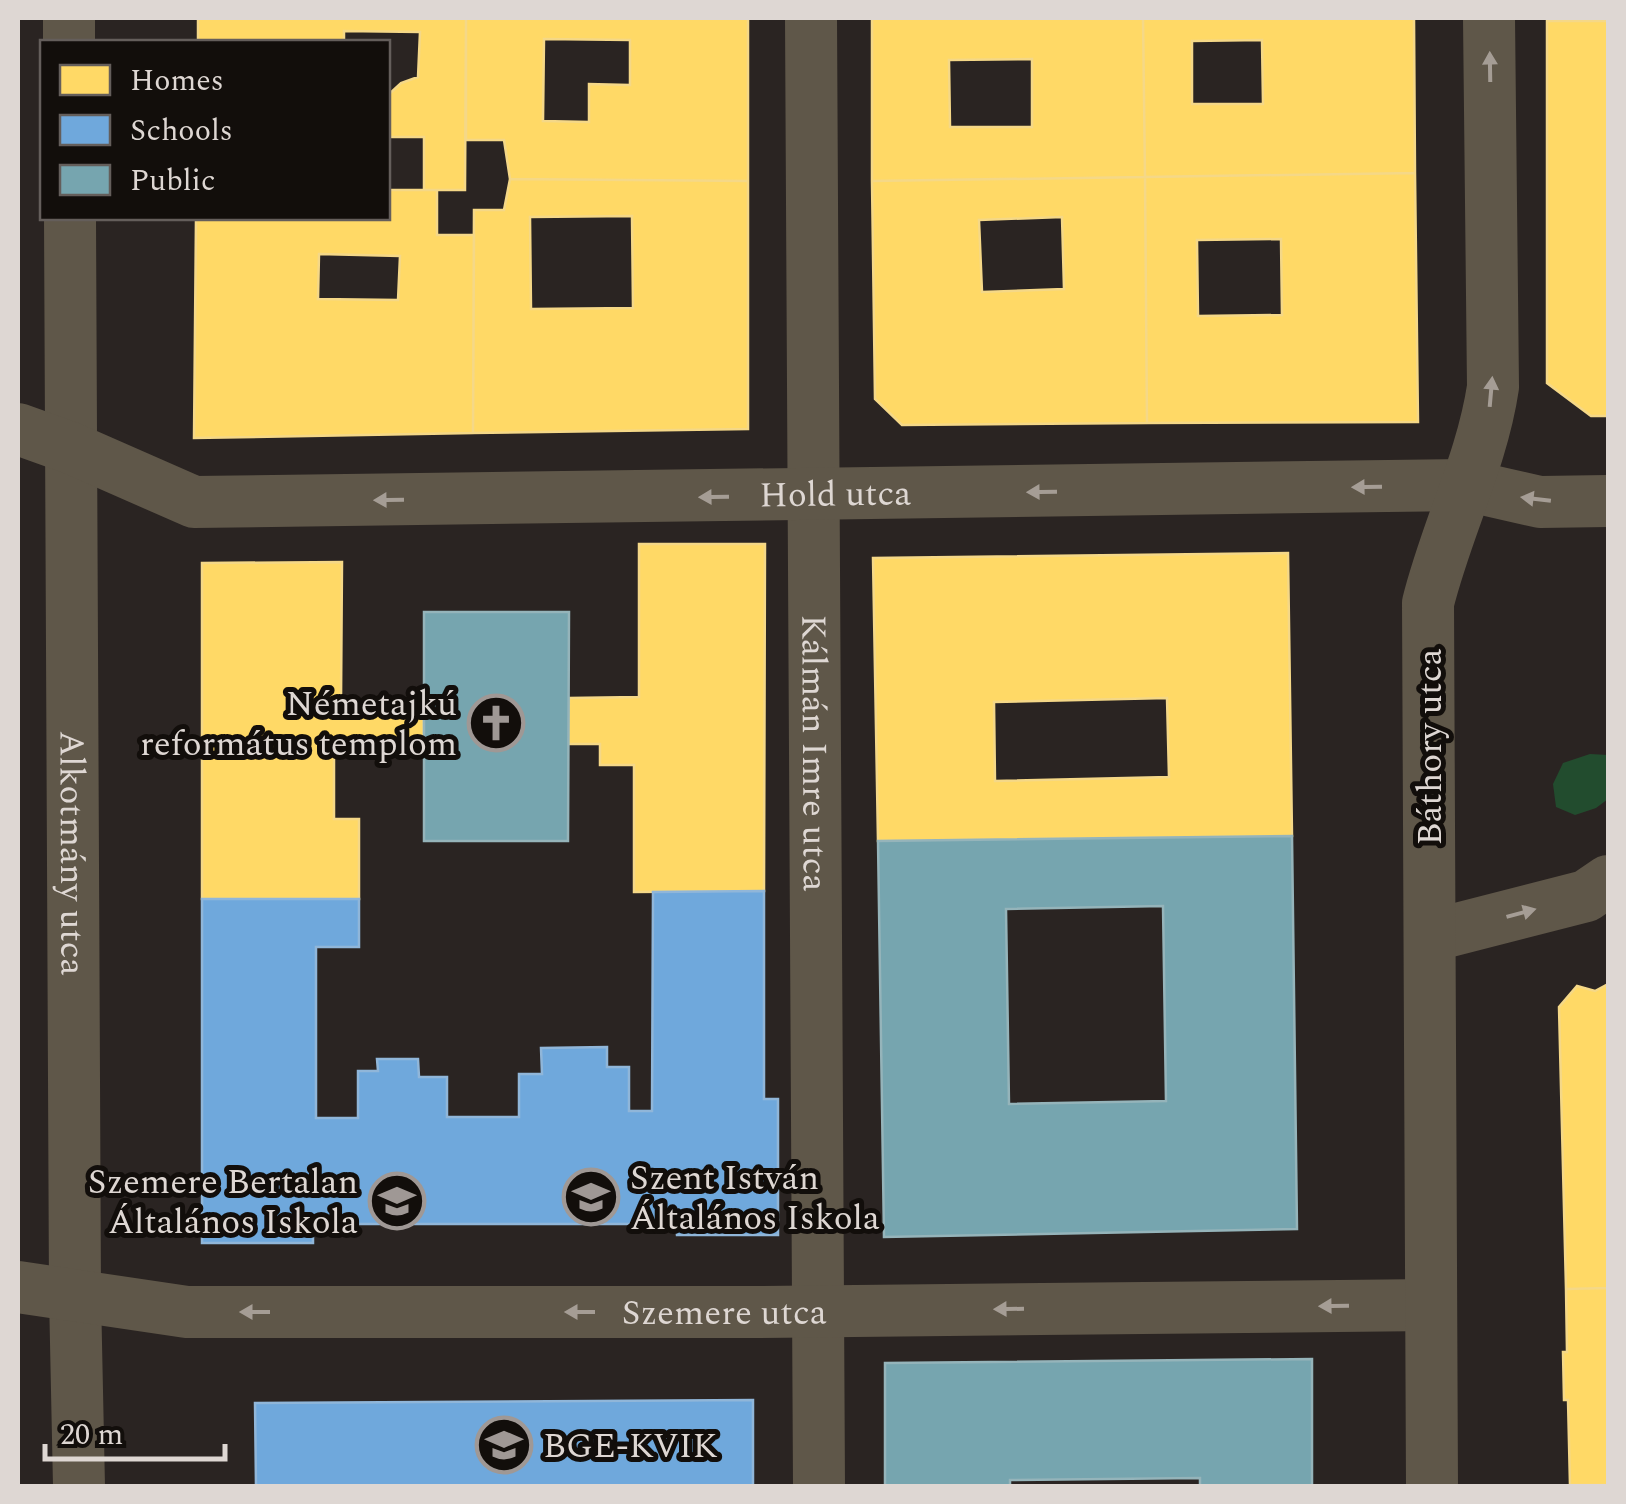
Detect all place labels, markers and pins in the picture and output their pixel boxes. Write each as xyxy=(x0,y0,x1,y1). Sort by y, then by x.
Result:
place label: Németajkú református templom xyxy=(140,678,457,771)
church icon: Németajkú református templom xyxy=(466,693,526,753)
place label: Szent István Általános Iskola xyxy=(630,1152,880,1245)
place label: Szemere Bertalan Általános Iskola xyxy=(88,1156,358,1249)
school or university icon: Szent István Általános Iskola xyxy=(561,1167,621,1227)
school or university icon: Szemere Bertalan Általános Iskola xyxy=(367,1171,427,1231)
school or university icon: BGE-KVIK xyxy=(474,1415,534,1475)
place label: BGE-KVIK xyxy=(543,1420,718,1473)

